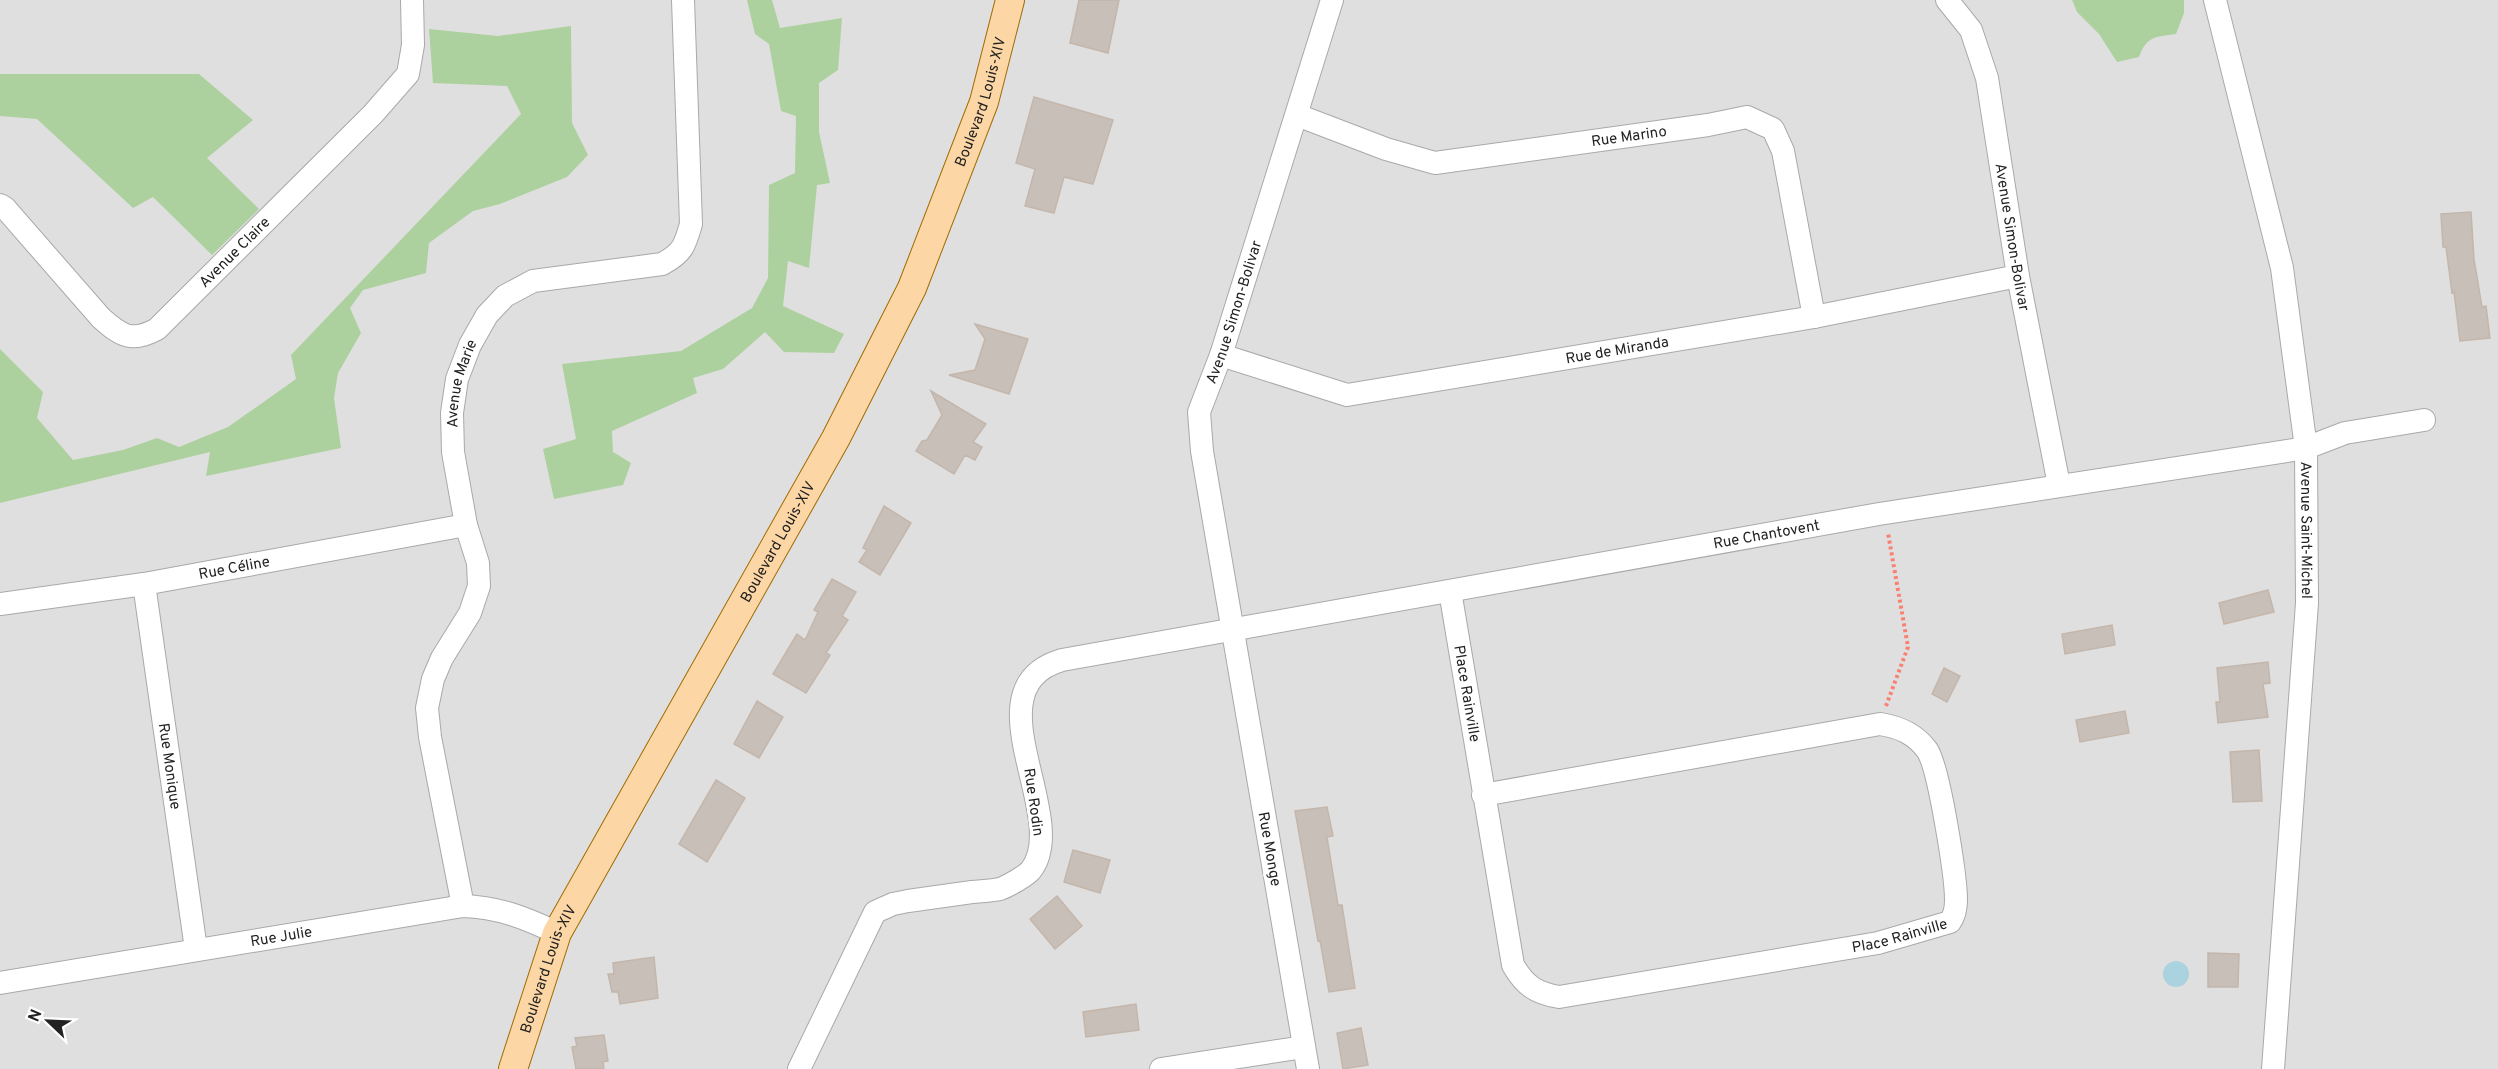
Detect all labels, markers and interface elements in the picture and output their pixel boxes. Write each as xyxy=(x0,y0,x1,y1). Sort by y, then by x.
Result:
street label: Boulevard Louis-XIV xyxy=(952,35,1011,170)
street label: Rue Marino xyxy=(1590,123,1668,152)
street label: Avenue Simon-Bolivar xyxy=(1989,162,2033,313)
street label: Avenue Claire xyxy=(196,214,275,292)
street label: Avenue Simon-Bolivar xyxy=(1203,238,1267,387)
street label: Rue de Miranda xyxy=(1564,333,1670,369)
street label: Avenue Marie xyxy=(444,336,482,428)
street label: Avenue Saint-Michel xyxy=(2295,461,2315,599)
street label: Boulevard Louis-XIV xyxy=(737,479,821,606)
street label: Rue Chantovent xyxy=(1712,517,1821,554)
street label: Rue Céline xyxy=(197,553,272,585)
street label: Place Rainville xyxy=(1448,644,1483,744)
street label: Rue Monique xyxy=(153,722,184,811)
street label: Rue Rodin xyxy=(1018,767,1047,838)
street label: Rue Monge xyxy=(1253,811,1284,888)
street label: Boulevard Louis-XIV xyxy=(517,902,582,1036)
street label: Place Rainville xyxy=(1851,915,1950,958)
street label: Rue Julie xyxy=(249,923,314,952)
north arrow xyxy=(18,991,78,1051)
text: N xyxy=(25,1007,47,1025)

